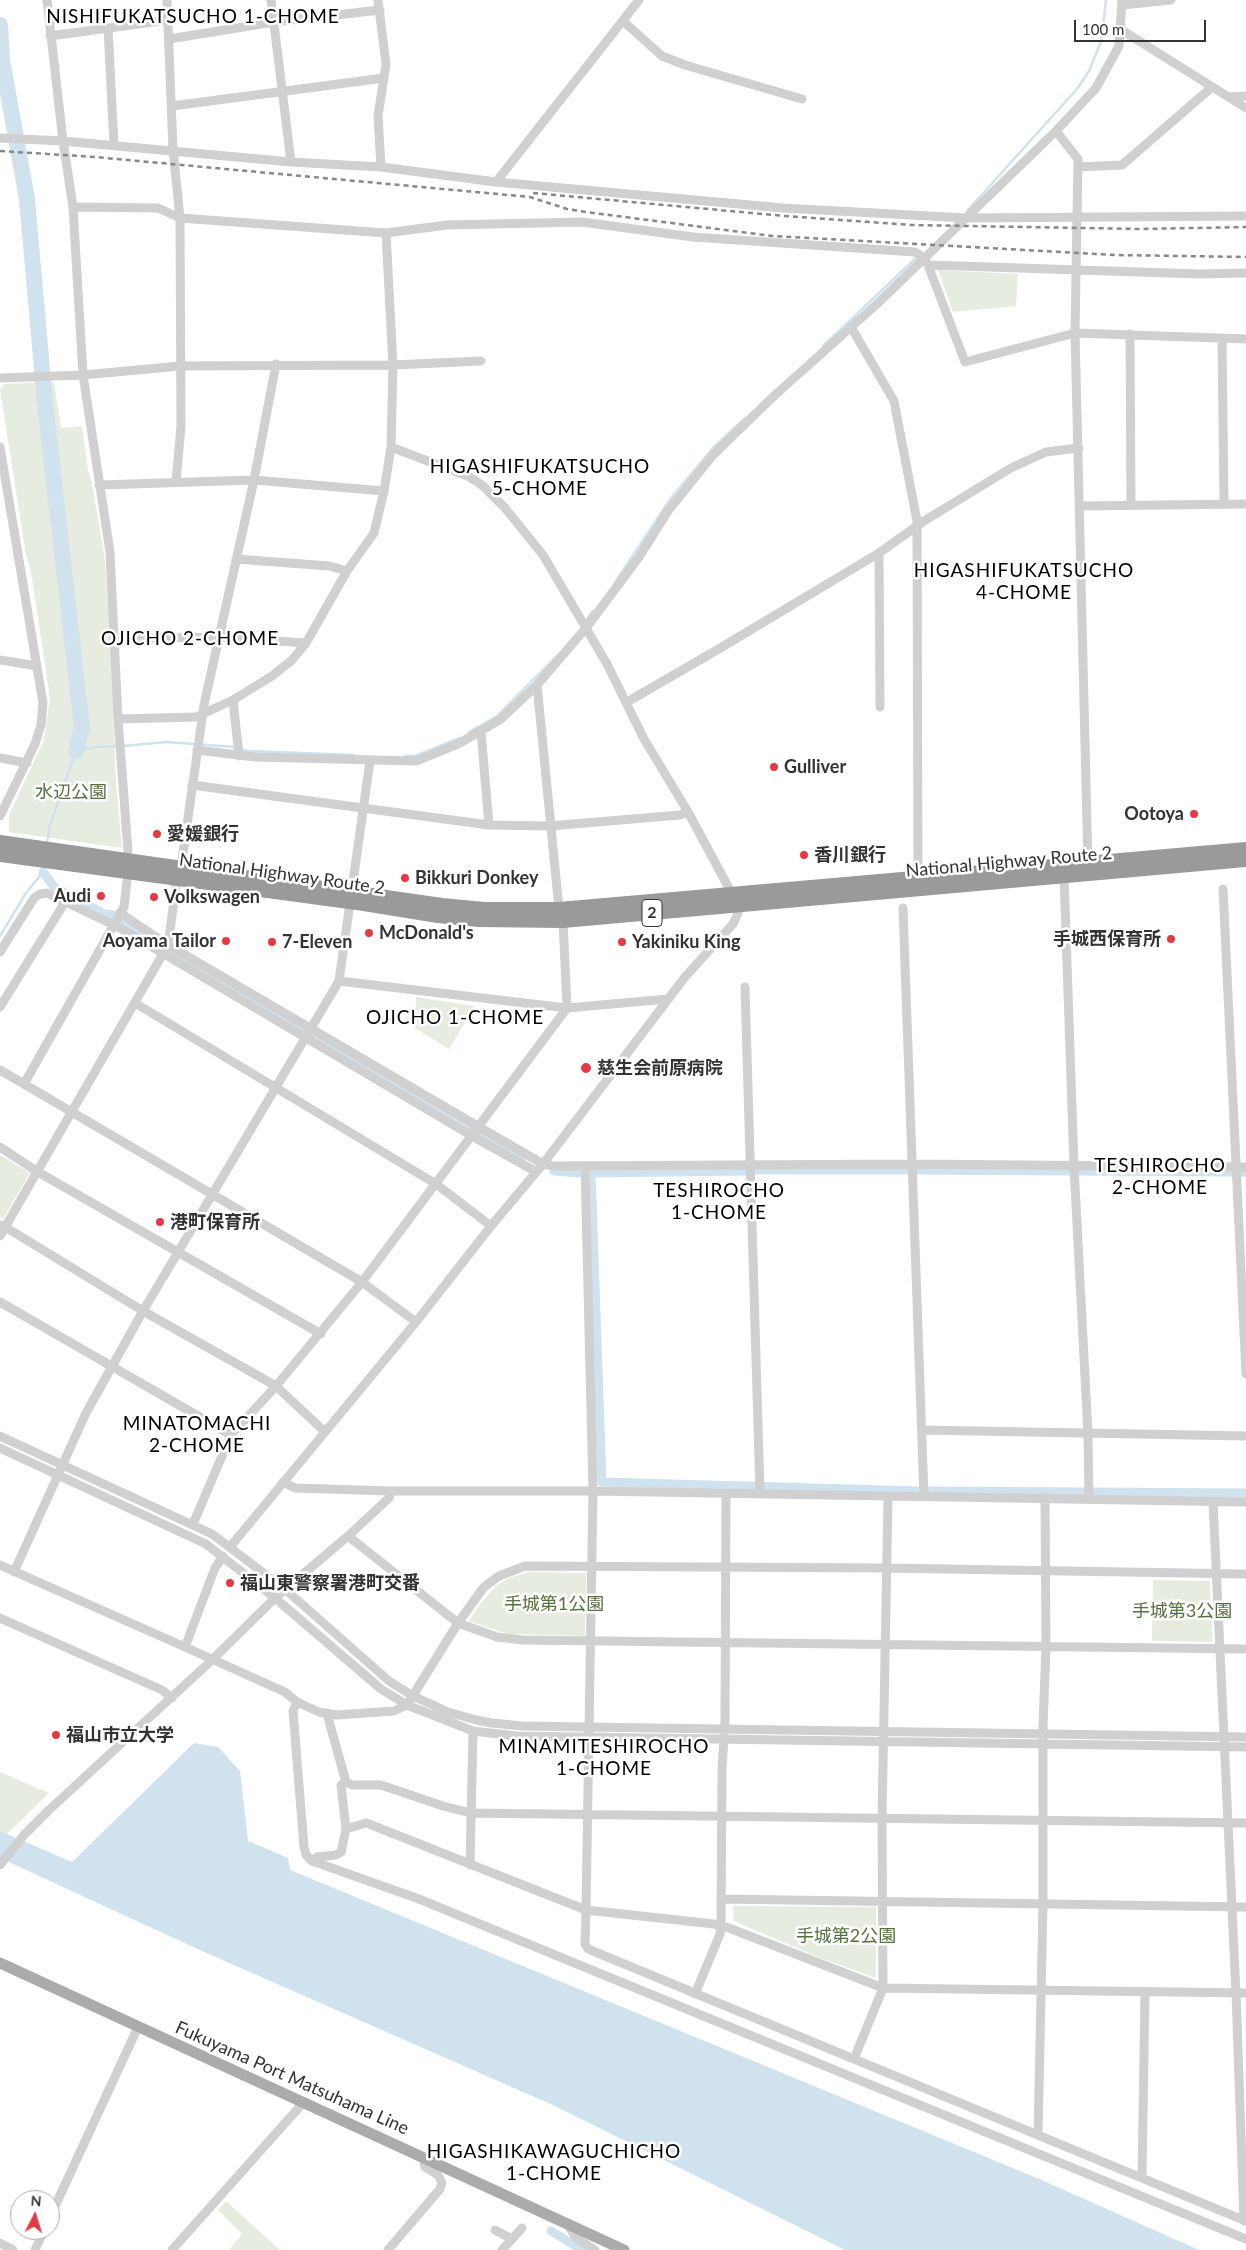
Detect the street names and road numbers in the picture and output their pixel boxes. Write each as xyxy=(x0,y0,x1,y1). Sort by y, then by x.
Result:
street label: National Highway Route 2 xyxy=(905,842,1113,882)
street label: National Highway Route 2 xyxy=(178,849,386,899)
road number: 2 xyxy=(642,900,662,926)
street label: Fukuyama Port Matsuhama Line xyxy=(172,2017,412,2139)

